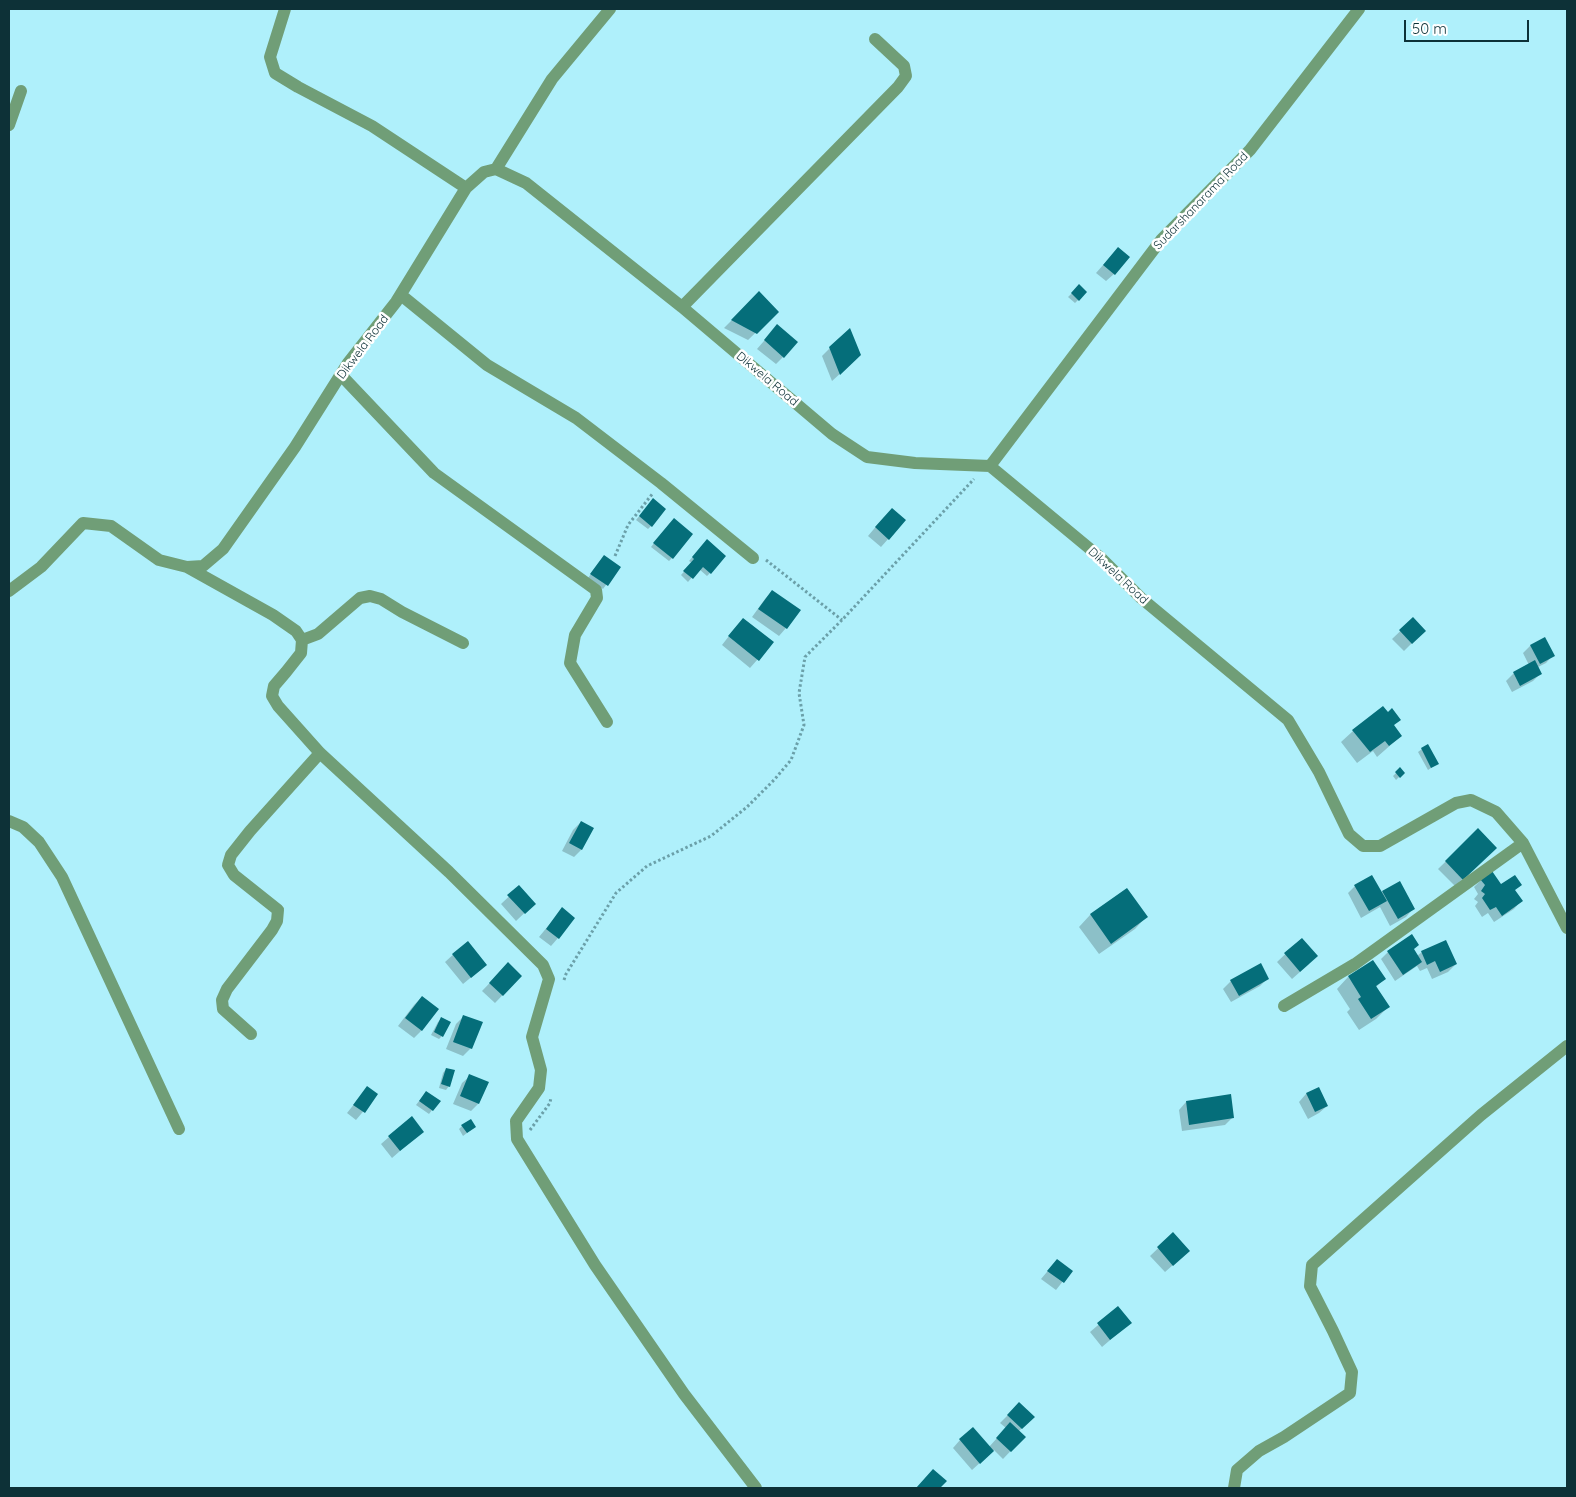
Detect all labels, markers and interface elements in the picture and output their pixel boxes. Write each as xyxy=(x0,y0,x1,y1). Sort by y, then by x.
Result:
scale bar xyxy=(1406,10,1531,42)
text: 50 m xyxy=(1412,19,1447,38)
street label: Sudarshanarama Road xyxy=(1151,149,1251,253)
street label: Dikwela Road xyxy=(334,312,392,382)
street label: Dikwela Road xyxy=(733,349,801,409)
street label: Dikwela Road xyxy=(1085,545,1151,607)

